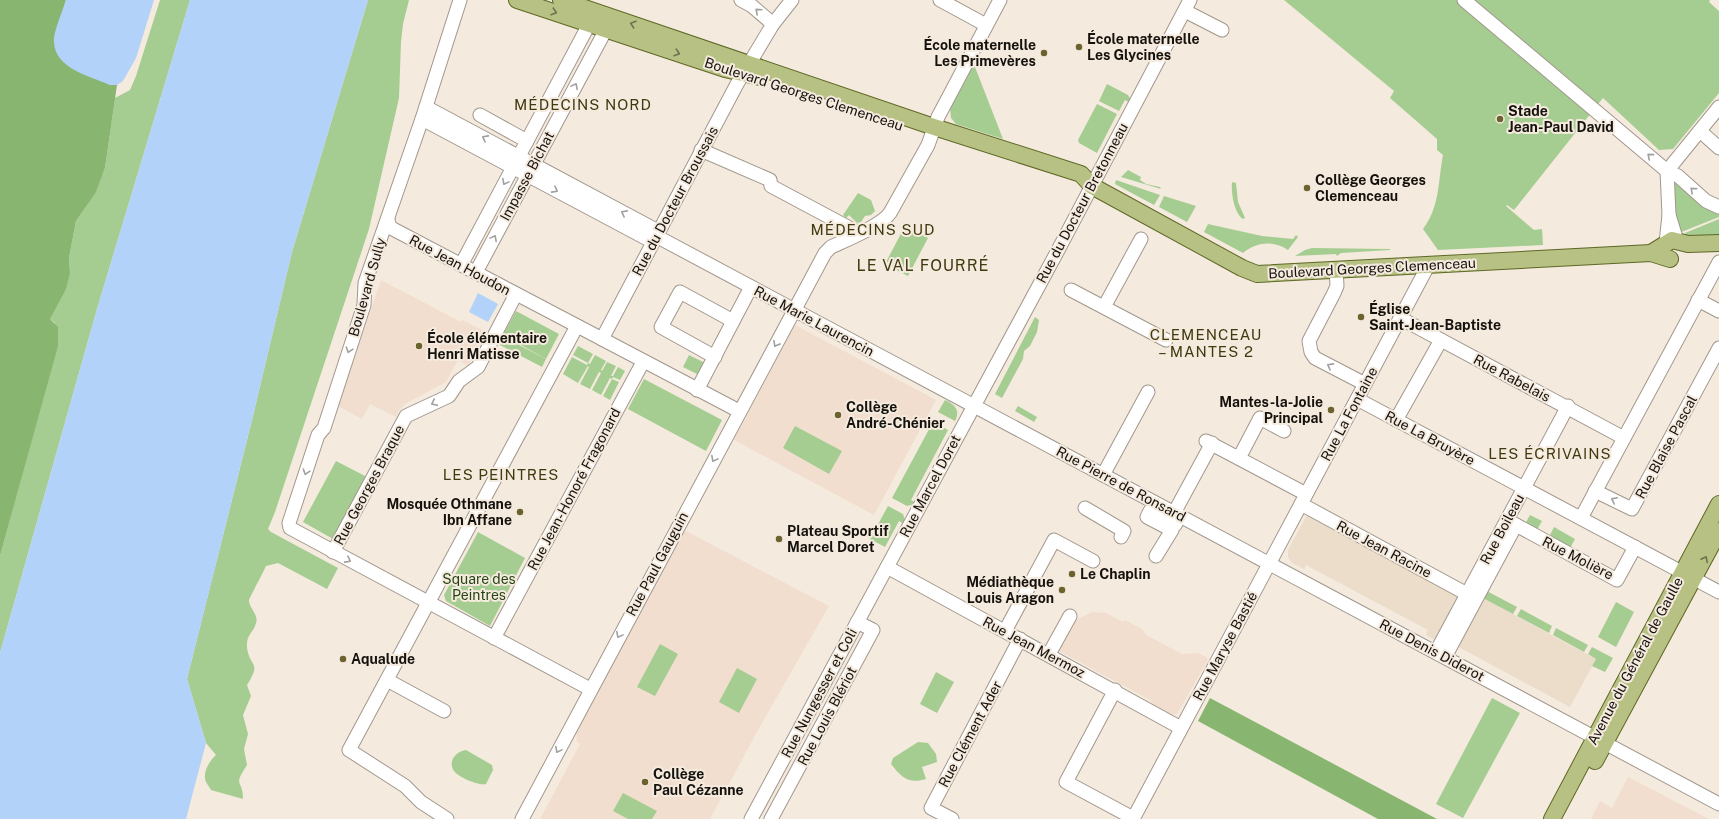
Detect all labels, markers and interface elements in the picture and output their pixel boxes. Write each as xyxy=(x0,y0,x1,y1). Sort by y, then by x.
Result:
one-way arrow xyxy=(550,7,557,16)
one-way arrow xyxy=(755,8,763,16)
one-way arrow xyxy=(629,21,636,29)
place label: École maternelle Les Glycines xyxy=(1087,30,1200,63)
place label: École maternelle Les Primevères xyxy=(923,36,1036,69)
marker: École maternelle Les Glycines xyxy=(1074,42,1084,52)
one-way arrow xyxy=(674,48,681,57)
marker: École maternelle Les Primevères xyxy=(1039,48,1049,58)
street label: Boulevard Georges Clemenceau xyxy=(703,54,905,134)
one-way arrow xyxy=(570,83,578,90)
district label: MÉDECINS NORD xyxy=(514,96,652,113)
place label: Stade Jean-Paul David xyxy=(1508,103,1614,135)
marker: Stade Jean-Paul David xyxy=(1495,114,1505,124)
street label: Rue du Docteur Bretonneau xyxy=(1033,120,1131,286)
street label: Rue du Docteur Broussais xyxy=(629,124,721,278)
street label: Impasse Bichat xyxy=(497,129,557,223)
one-way arrow xyxy=(482,136,489,143)
one-way arrow xyxy=(1647,154,1655,161)
place label: Collège Georges Clemenceau xyxy=(1315,172,1426,204)
one-way arrow xyxy=(502,178,510,185)
marker: Collège Georges Clemenceau xyxy=(1302,183,1312,193)
one-way arrow xyxy=(551,185,558,193)
one-way arrow xyxy=(1690,187,1698,194)
one-way arrow xyxy=(621,210,628,218)
district label: MÉDECINS SUD xyxy=(811,221,935,238)
street label: Rue Jean Houdon xyxy=(407,232,513,298)
street label: Boulevard Sully xyxy=(345,235,389,338)
one-way arrow xyxy=(489,235,497,242)
district label: LE VAL FOURRÉ xyxy=(857,255,989,275)
street label: Boulevard Georges Clemenceau xyxy=(1268,255,1476,281)
street label: Rue Marie Laurencin xyxy=(751,283,877,359)
place label: Église Saint-Jean-Baptiste xyxy=(1369,300,1501,333)
marker: Église Saint-Jean-Baptiste xyxy=(1356,312,1366,322)
district label: CLEMENCEAU – MANTES 2 xyxy=(1150,326,1262,360)
place label: École élémentaire Henri Matisse xyxy=(427,329,547,362)
one-way arrow xyxy=(773,340,780,348)
marker: École élémentaire Henri Matisse xyxy=(414,341,424,351)
one-way arrow xyxy=(346,347,354,354)
street label: Rue Rabelais xyxy=(1471,351,1553,405)
one-way arrow xyxy=(1327,363,1334,371)
street label: Rue La Fontaine xyxy=(1317,364,1381,464)
street label: Rue Blaise Pascal xyxy=(1632,393,1700,501)
place label: Mantes-la-Jolie Principal xyxy=(1219,394,1323,426)
one-way arrow xyxy=(431,398,439,406)
place label: Collège André-Chénier xyxy=(846,399,945,431)
street label: Rue Jean-Honoré Fragonard xyxy=(524,405,624,573)
marker: Mantes-la-Jolie Principal xyxy=(1326,405,1336,415)
street label: Rue La Bruyère xyxy=(1382,408,1478,468)
marker: Collège André-Chénier xyxy=(833,410,843,420)
street label: Rue Georges Braque xyxy=(331,422,407,548)
street label: Rue Marcel Doret xyxy=(896,432,964,540)
street label: Rue Pierre de Ronsard xyxy=(1054,443,1188,525)
district label: LES ÉCRIVAINS xyxy=(1488,445,1612,462)
one-way arrow xyxy=(711,455,719,462)
district label: LES PEINTRES xyxy=(443,466,559,483)
one-way arrow xyxy=(302,469,311,476)
street label: Rue Boileau xyxy=(1477,491,1527,567)
place label: Mosquée Othmane Ibn Affane xyxy=(386,496,512,528)
one-way arrow xyxy=(1611,497,1618,505)
marker: Mosquée Othmane Ibn Affane xyxy=(515,507,525,517)
street label: Rue Paul Gauguin xyxy=(623,509,691,619)
street label: Rue Jean Racine xyxy=(1334,517,1434,581)
place label: Plateau Sportif Marcel Doret xyxy=(787,523,889,555)
street label: Rue Molière xyxy=(1540,533,1616,583)
marker: Plateau Sportif Marcel Doret xyxy=(774,534,784,544)
one-way arrow xyxy=(344,555,352,563)
one-way arrow xyxy=(1700,556,1708,563)
place label: Le Chaplin xyxy=(1080,566,1151,582)
marker: Le Chaplin xyxy=(1067,569,1077,579)
park label: Square des Peintres xyxy=(442,571,516,603)
place label: Médiathèque Louis Aragon xyxy=(966,574,1054,606)
street label: Avenue du Général de Gaulle xyxy=(1584,574,1686,747)
marker: Médiathèque Louis Aragon xyxy=(1057,585,1067,595)
street label: Rue Maryse Bastié xyxy=(1190,589,1260,703)
street label: Rue Jean Mermoz xyxy=(980,613,1088,681)
street label: Rue Denis Diderot xyxy=(1377,616,1487,684)
street label: Rue Nungesser et Coli xyxy=(778,626,860,760)
one-way arrow xyxy=(617,631,624,638)
place label: Aqualude xyxy=(351,651,415,667)
marker: Aqualude xyxy=(338,654,348,664)
street label: Rue Louis Blériot xyxy=(794,664,860,768)
street label: Rue Clément Ader xyxy=(935,678,1005,790)
one-way arrow xyxy=(556,746,563,753)
place label: Collège Paul Cézanne xyxy=(653,766,744,798)
marker: Collège Paul Cézanne xyxy=(640,777,650,787)

